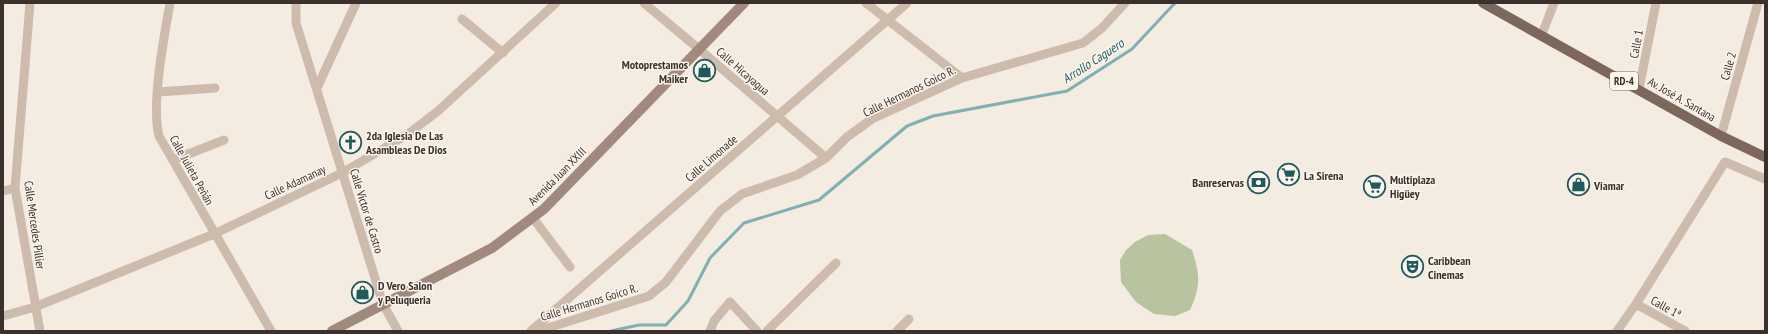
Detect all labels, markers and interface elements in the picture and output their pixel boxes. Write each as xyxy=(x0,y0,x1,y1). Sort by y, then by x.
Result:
street label: Calle 1 xyxy=(1626,29,1646,59)
water label: Arrollo Caguero xyxy=(1059,34,1128,87)
street label: Calle Hicayagua xyxy=(713,44,773,98)
street label: Calle 2 xyxy=(1717,50,1739,82)
place label: Motoprestamos Maiker xyxy=(622,57,688,86)
shop icon: Motoprestamos Maiker xyxy=(691,58,717,84)
street label: Calle Hermanos Goico R. xyxy=(860,62,958,120)
road number: RD-4 xyxy=(1610,72,1638,90)
street label: Av. José A. Santana xyxy=(1645,74,1719,125)
place label: 2da Iglesia De Las Asambleas De Dios xyxy=(365,128,447,157)
church icon: 2da Iglesia De Las Asambleas De Dios xyxy=(338,129,364,155)
street label: Calle Limonade xyxy=(682,131,740,185)
street label: Calle Julieta Peñán xyxy=(167,132,217,208)
street label: Avenida Juan XXIII xyxy=(525,144,589,208)
street label: Calle Adamanay xyxy=(262,161,328,203)
supermarket icon: La Sirena xyxy=(1275,162,1301,188)
street label: Calle Víctor de Castro xyxy=(347,167,387,255)
place label: La Sirena xyxy=(1304,168,1344,183)
bank icon: Banreservas xyxy=(1246,169,1272,195)
place label: Multiplaza Higüey xyxy=(1390,172,1435,201)
shop icon: Viamar xyxy=(1566,172,1592,198)
supermarket icon: Multiplaza Higüey xyxy=(1362,173,1388,199)
place label: Banreservas xyxy=(1192,175,1244,190)
place label: Viamar xyxy=(1593,178,1625,193)
street label: Calle Mercedes Pillier xyxy=(21,180,49,271)
place label: Caribbean Cinemas xyxy=(1428,253,1471,282)
theatre icon: Caribbean Cinemas xyxy=(1399,254,1425,280)
place label: D Vero Salon y Peluqueria xyxy=(377,278,432,307)
shop icon: D Vero Salon y Peluqueria xyxy=(350,279,376,305)
street label: Calle Hermanos Goico R. xyxy=(539,280,639,324)
street label: Calle 1ª xyxy=(1648,293,1684,322)

